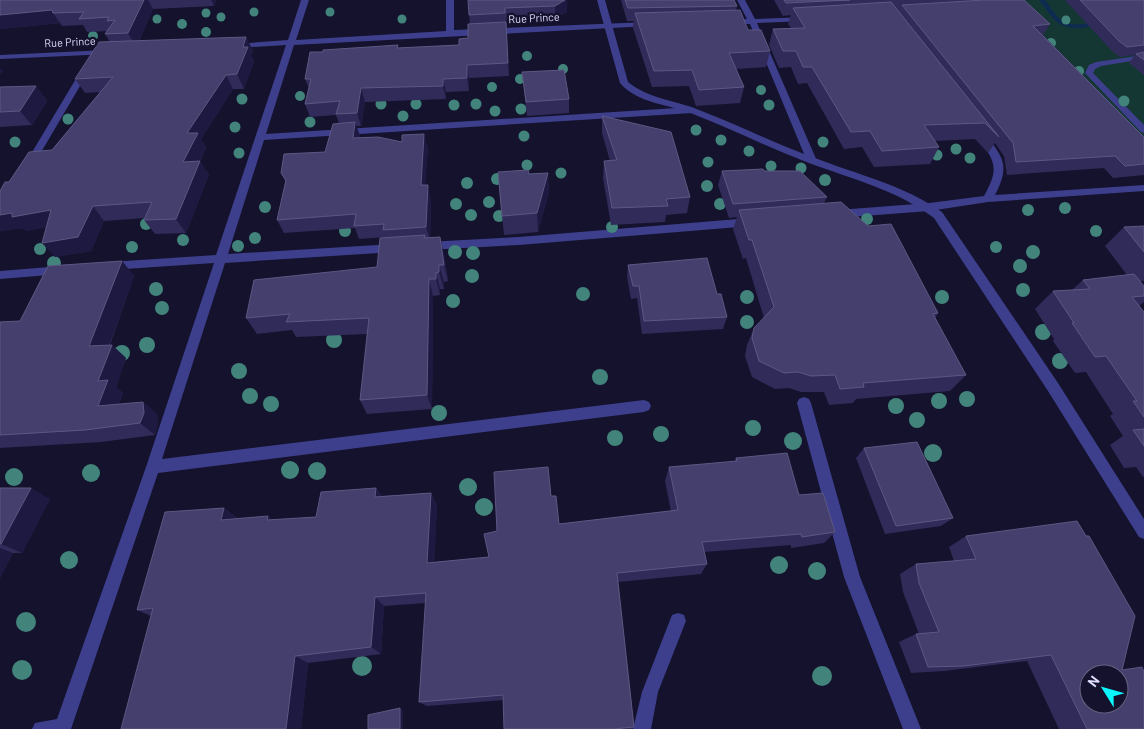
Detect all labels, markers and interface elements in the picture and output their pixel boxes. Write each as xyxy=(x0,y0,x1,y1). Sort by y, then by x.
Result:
street label: Rue Prince xyxy=(508,10,560,25)
street label: Rue Prince xyxy=(44,34,96,49)
north arrow xyxy=(1079,664,1129,714)
text: N xyxy=(1084,672,1103,690)

